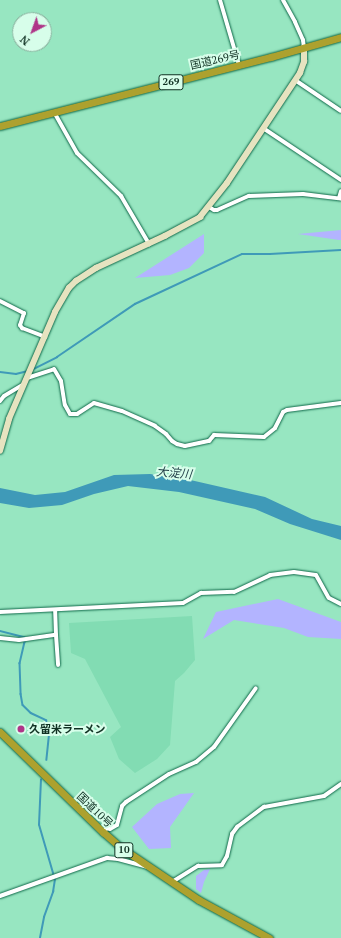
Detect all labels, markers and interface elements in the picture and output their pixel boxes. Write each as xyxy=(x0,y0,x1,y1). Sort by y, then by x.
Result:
north arrow xyxy=(12,12,52,52)
text: N xyxy=(17,32,33,48)
street label: 国道269号 xyxy=(189,48,241,72)
road number: 269 xyxy=(158,74,184,90)
water label: 大淀川 xyxy=(155,464,193,482)
place label: 久留米ラーメン xyxy=(29,722,106,736)
marker: 久留米ラーメン xyxy=(16,724,26,734)
street label: 国道10号 xyxy=(74,790,116,830)
road number: 10 xyxy=(114,842,134,858)

